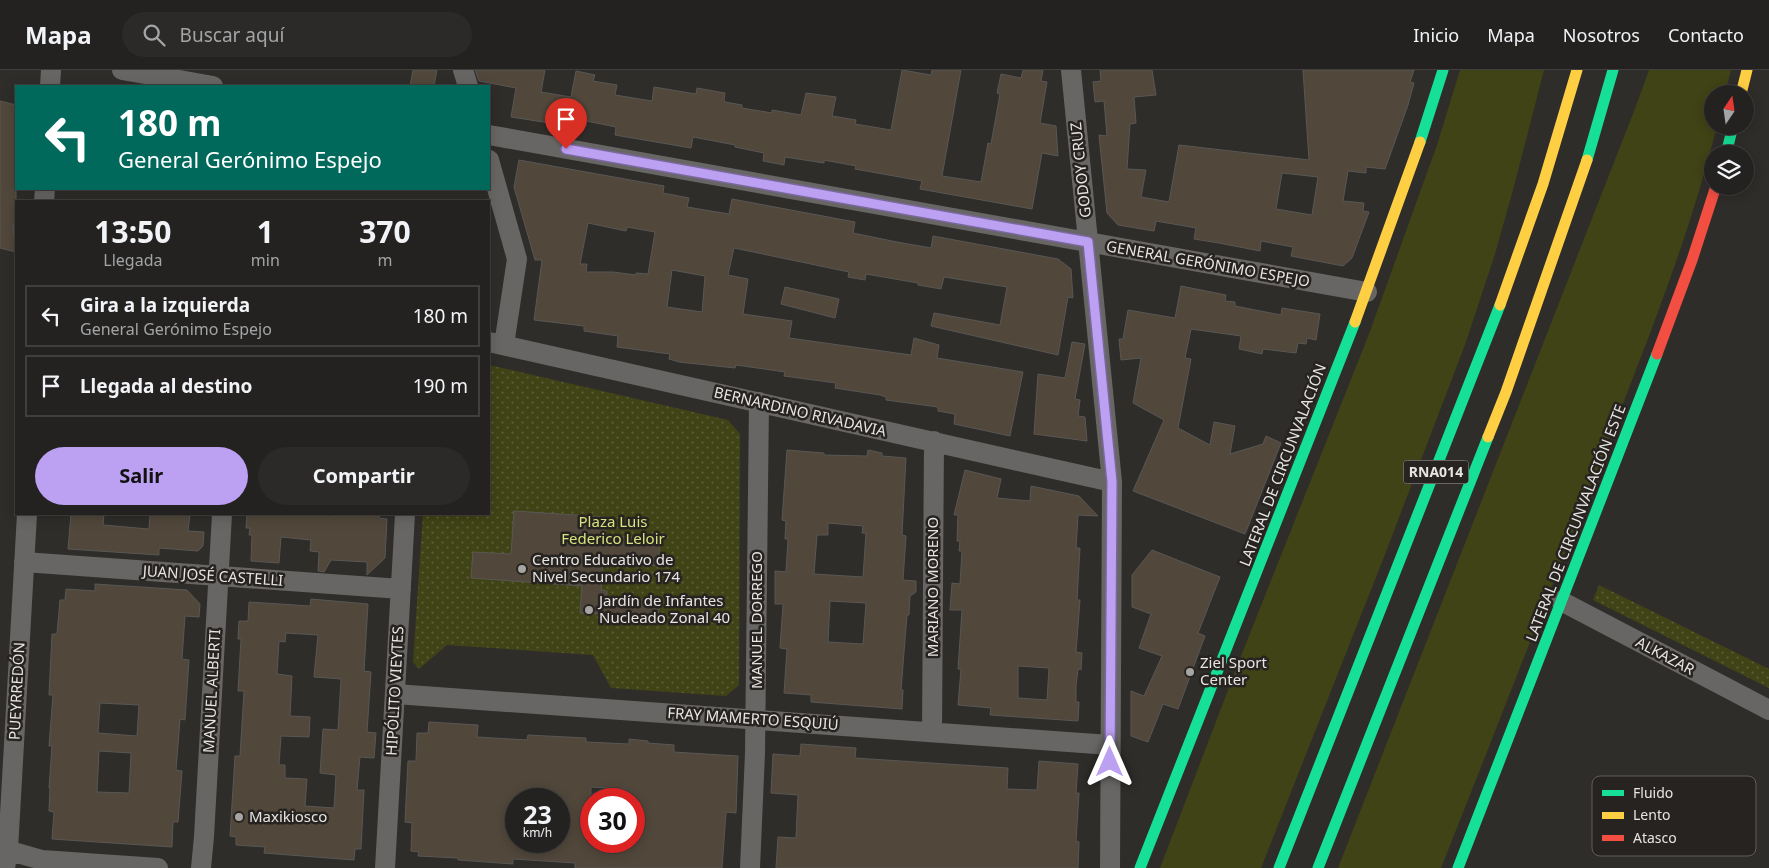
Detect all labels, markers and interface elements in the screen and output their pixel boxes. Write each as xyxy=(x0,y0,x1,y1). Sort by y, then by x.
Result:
search box xyxy=(122,12,472,57)
text: Mapa xyxy=(25,18,92,51)
icon: search xyxy=(140,21,168,49)
text: Buscar aquí xyxy=(180,22,284,48)
text: Inicio xyxy=(1413,23,1459,47)
text: Mapa xyxy=(1487,23,1535,47)
text: Nosotros xyxy=(1563,23,1640,47)
text: Contacto xyxy=(1668,23,1744,47)
north arrow xyxy=(1704,85,1754,135)
map controls xyxy=(1704,85,1754,195)
pin xyxy=(545,98,587,149)
text: 180 m xyxy=(118,99,221,146)
icon: left xyxy=(35,105,100,170)
icon: arrive xyxy=(552,105,580,133)
street label: GODOY CRUZ xyxy=(1065,121,1095,219)
text: General Gerónimo Espejo xyxy=(118,144,382,174)
button: layers xyxy=(1704,145,1754,195)
text: 13:50 xyxy=(94,211,171,252)
text: 1 xyxy=(257,211,274,252)
text: 370 xyxy=(359,211,411,252)
street label: GENERAL GERÓNIMO ESPEJO xyxy=(1105,235,1312,291)
text: Llegada xyxy=(103,249,162,271)
text: min xyxy=(251,249,280,271)
text: m xyxy=(377,249,392,271)
text: Gira a la izquierda xyxy=(80,292,250,318)
icon: left xyxy=(37,302,65,330)
text: 180 m xyxy=(413,303,468,329)
text: General Gerónimo Espejo xyxy=(80,318,272,340)
street label: LATERAL DE CIRCUNVALACIÓN xyxy=(1234,360,1330,569)
icon: arrive xyxy=(37,372,65,400)
text: Llegada al destino xyxy=(80,373,252,399)
text: 190 m xyxy=(413,373,468,399)
street label: BERNARDINO RIVADAVIA xyxy=(712,381,889,441)
street label: LATERAL DE CIRCUNVALACIÓN ESTE xyxy=(1520,401,1630,644)
button: Salir xyxy=(35,447,248,505)
button: Compartir xyxy=(258,447,470,505)
road number: RNA014 xyxy=(1404,461,1468,484)
park label: Plaza Luis Federico Leloir xyxy=(561,511,665,548)
street label: MARIANO MORENO xyxy=(922,517,942,657)
place label: Centro Educativo de Nivel Secundario 174 xyxy=(532,549,680,586)
street label: MANUEL DORREGO xyxy=(746,551,766,689)
street label: JUAN JOSÉ CASTELLI xyxy=(140,560,284,590)
marker: Centro Educativo de Nivel Secundario 174 xyxy=(516,563,528,575)
place label: Jardín de Infantes Nucleado Zonal 40 xyxy=(597,590,730,627)
marker: Jardín de Infantes Nucleado Zonal 40 xyxy=(583,604,595,616)
street label: HIPÓLITO VIEYTES xyxy=(381,626,407,756)
street label: MANUEL ALBERTI xyxy=(198,629,224,753)
street label: ALKAZAR xyxy=(1633,631,1699,679)
street label: PUEYRREDÓN xyxy=(3,642,29,740)
place label: Ziel Sport Center xyxy=(1200,652,1267,689)
marker: Ziel Sport Center xyxy=(1184,666,1196,678)
street label: FRAY MAMERTO ESQUIÚ xyxy=(667,702,839,734)
position arrow xyxy=(1083,735,1135,787)
legend xyxy=(1592,776,1756,856)
text: Fluido xyxy=(1633,783,1673,802)
speed limit sign: 30 xyxy=(580,788,645,853)
text: 23 xyxy=(523,797,552,831)
text: Lento xyxy=(1633,805,1670,824)
place label: Maxikiosco xyxy=(249,806,327,826)
marker: Maxikiosco xyxy=(233,811,245,823)
text: km/h xyxy=(523,824,552,841)
text: Atasco xyxy=(1633,828,1677,847)

